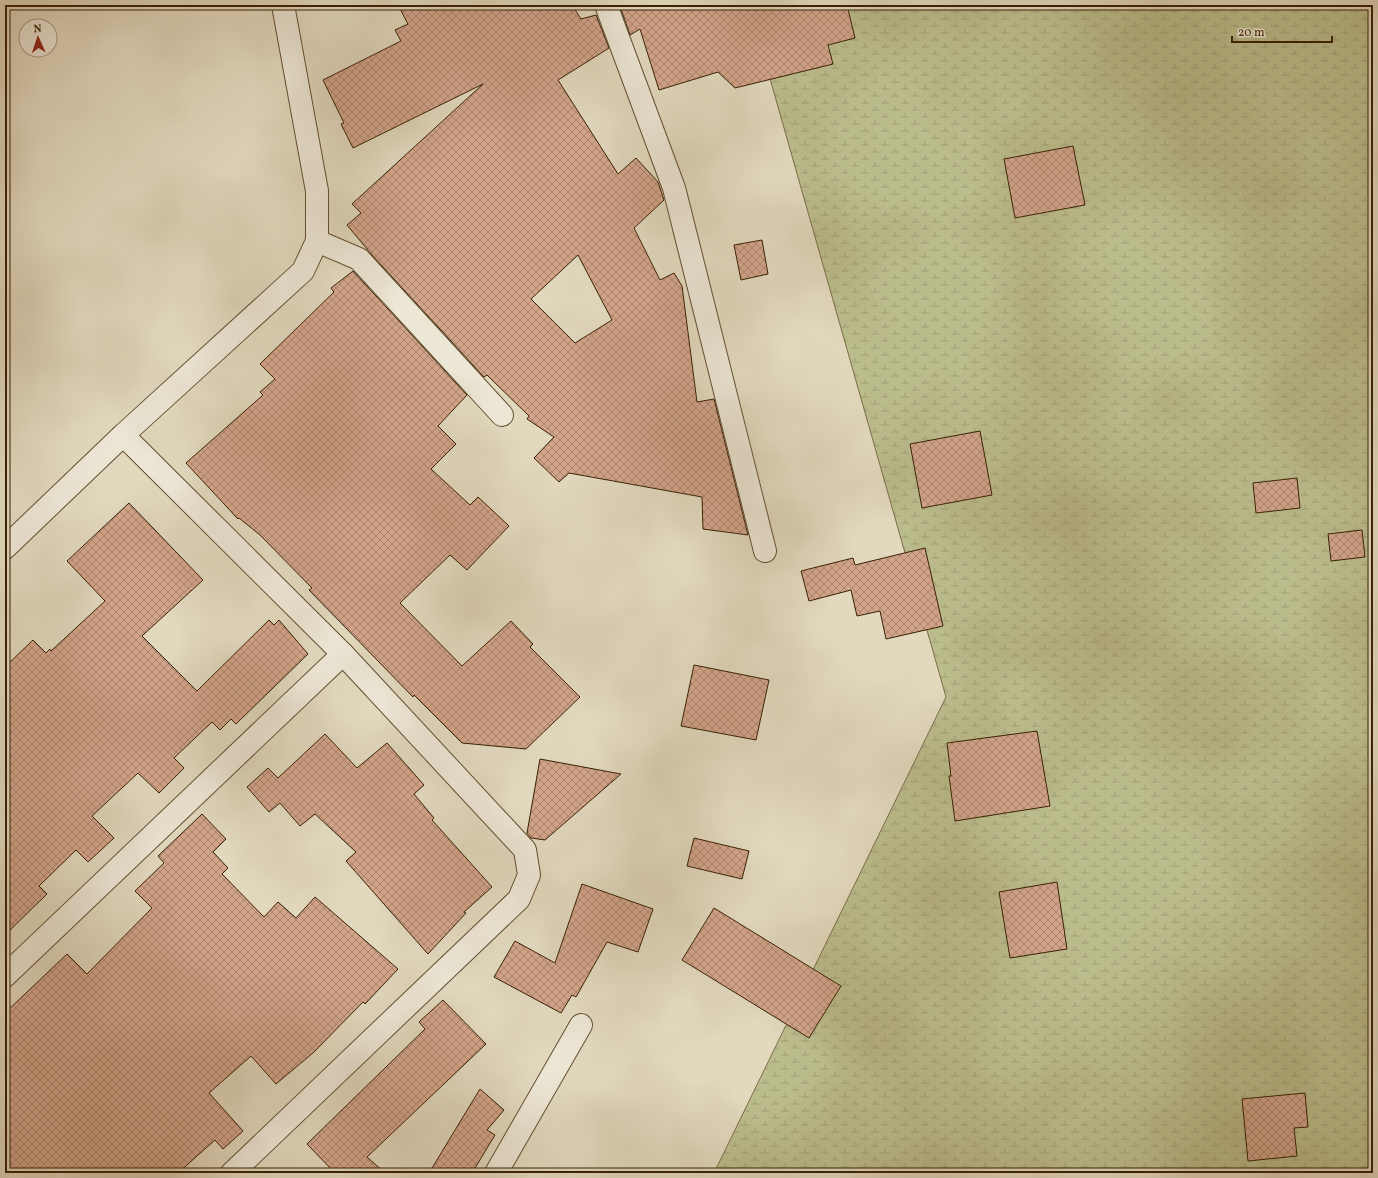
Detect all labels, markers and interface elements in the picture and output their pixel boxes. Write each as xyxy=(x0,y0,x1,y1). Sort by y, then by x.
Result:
north arrow xyxy=(18,18,58,58)
scale bar xyxy=(1232,18,1332,44)
text: N xyxy=(33,22,42,37)
text: 20 m xyxy=(1238,25,1265,41)

